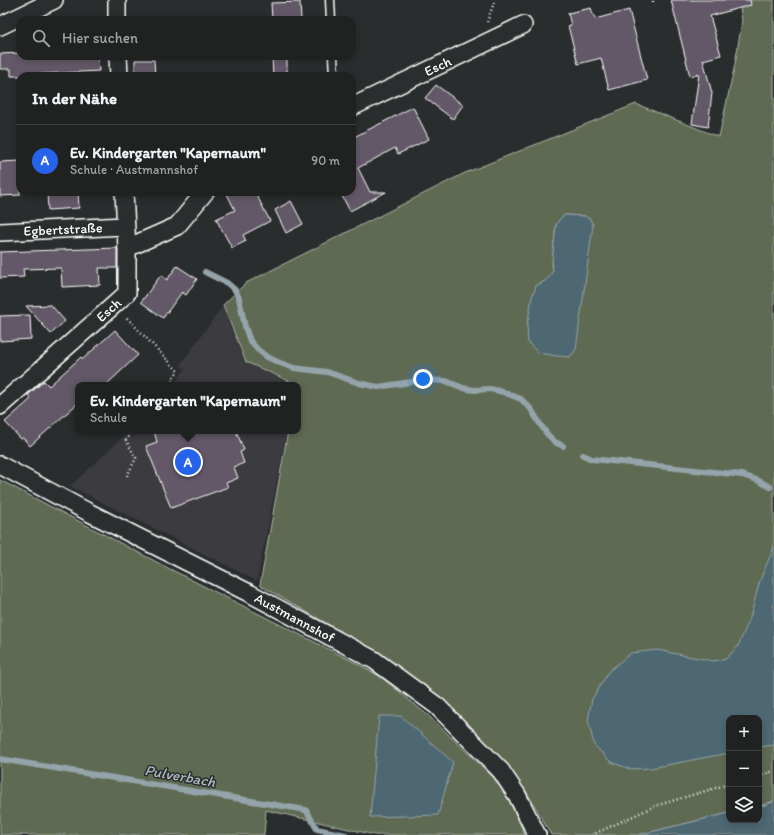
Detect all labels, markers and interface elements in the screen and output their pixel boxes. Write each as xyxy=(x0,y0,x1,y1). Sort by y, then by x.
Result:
search box xyxy=(16,16,356,60)
icon: search xyxy=(30,27,52,49)
text: Hier suchen xyxy=(62,29,138,47)
street label: Esch xyxy=(422,52,455,80)
text: In der Nähe xyxy=(32,88,117,108)
text: Ev. Kindergarten "Kapernaum" xyxy=(70,144,266,162)
text: A xyxy=(41,153,49,168)
text: 90 m xyxy=(311,153,340,168)
text: Schule · Austmannshof xyxy=(70,162,198,177)
street label: Egbertstraße xyxy=(23,219,103,240)
street label: Esch xyxy=(93,294,125,326)
your location xyxy=(413,369,433,389)
popup xyxy=(75,382,301,434)
text: Ev. Kindergarten "Kapernaum" xyxy=(90,392,286,410)
text: Schule xyxy=(90,410,127,425)
pin: A xyxy=(175,447,201,477)
street label: Austmannshof xyxy=(252,590,338,647)
map controls xyxy=(726,715,762,823)
button: + xyxy=(726,715,762,751)
button: − xyxy=(726,751,762,787)
water label: Pulverbach xyxy=(143,761,217,791)
button: layers xyxy=(726,787,762,823)

